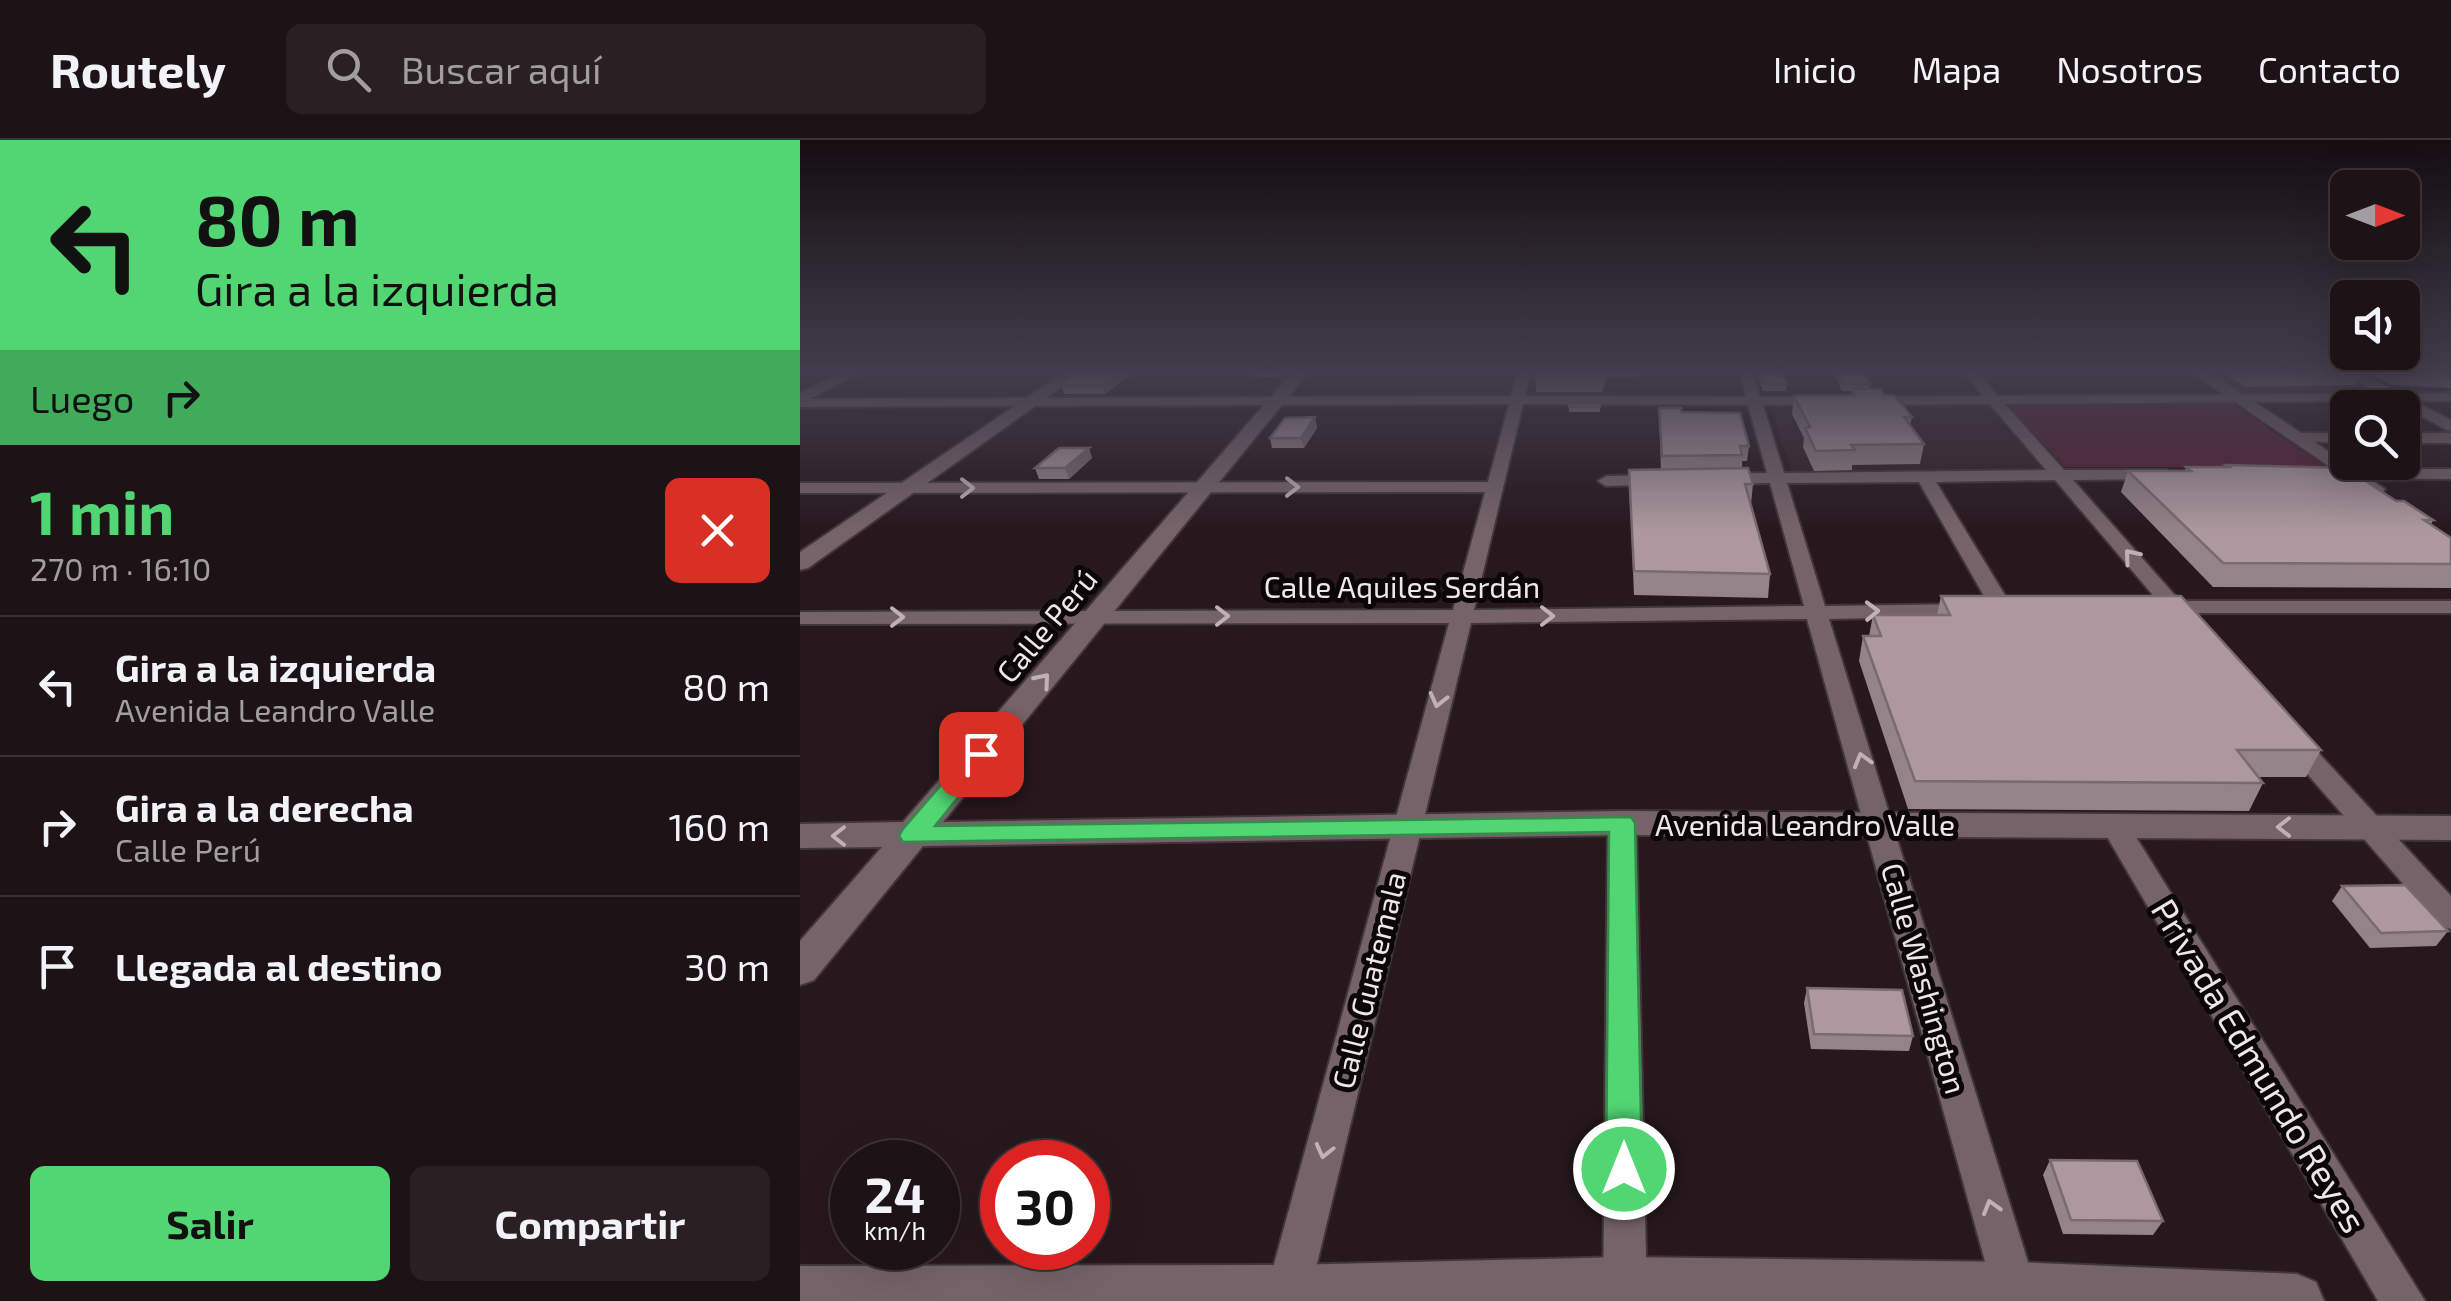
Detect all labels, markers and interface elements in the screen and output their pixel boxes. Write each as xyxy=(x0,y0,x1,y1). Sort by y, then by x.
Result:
search box xyxy=(286,24,986,114)
text: Routely xyxy=(50,40,226,98)
icon: search xyxy=(321,42,376,97)
text: Buscar aquí xyxy=(401,46,602,92)
text: Inicio xyxy=(1773,48,1857,90)
text: Mapa xyxy=(1912,48,2001,90)
text: Nosotros xyxy=(2056,48,2203,90)
text: Contacto xyxy=(2258,48,2401,90)
north arrow xyxy=(2330,170,2420,260)
map controls xyxy=(2330,170,2420,480)
text: 80 m xyxy=(195,176,360,260)
icon: left xyxy=(30,180,160,310)
text: Gira a la izquierda xyxy=(195,261,559,315)
button: sound xyxy=(2330,280,2420,370)
icon: right xyxy=(154,370,209,425)
text: Luego xyxy=(30,375,134,421)
button: search xyxy=(2330,390,2420,480)
text: 1 min xyxy=(30,475,174,547)
one-way arrow xyxy=(1286,476,1301,498)
one-way arrow xyxy=(960,477,976,499)
button: close xyxy=(665,478,770,583)
text: 270 m · 16:10 xyxy=(30,549,211,587)
one-way arrow xyxy=(2125,550,2143,568)
street label: Calle Perú xyxy=(988,561,1104,689)
street label: Calle Aquiles Serdán xyxy=(1264,568,1540,604)
one-way arrow xyxy=(1865,601,1881,622)
one-way arrow xyxy=(1216,605,1231,627)
one-way arrow xyxy=(1540,605,1556,627)
one-way arrow xyxy=(890,607,906,628)
text: Gira a la izquierda xyxy=(115,644,436,690)
icon: left xyxy=(30,659,85,714)
text: 80 m xyxy=(682,663,770,709)
one-way arrow xyxy=(1031,673,1049,691)
text: Avenida Leandro Valle xyxy=(115,690,435,728)
one-way arrow xyxy=(1429,691,1450,708)
pin xyxy=(939,712,1024,797)
icon: arrive xyxy=(954,727,1009,782)
one-way arrow xyxy=(1853,753,1874,770)
text: Gira a la derecha xyxy=(115,784,414,830)
icon: right xyxy=(30,799,85,854)
text: 160 m xyxy=(668,803,770,849)
street label: Avenida Leandro Valle xyxy=(1655,806,1955,842)
one-way arrow xyxy=(2275,816,2290,838)
one-way arrow xyxy=(830,825,846,847)
text: Calle Perú xyxy=(115,830,261,868)
street label: Calle Washington xyxy=(1875,858,1975,1098)
street label: Calle Guatemala xyxy=(1324,868,1412,1092)
street label: Privada Edmundo Reyes xyxy=(2144,891,2376,1239)
icon: arrive xyxy=(30,939,85,994)
text: Llegada al destino xyxy=(115,943,443,989)
text: 30 m xyxy=(684,943,770,989)
position arrow xyxy=(1572,1117,1676,1221)
speed limit sign: 30 xyxy=(980,1140,1110,1270)
one-way arrow xyxy=(1315,1142,1336,1159)
text: 24 xyxy=(865,1163,925,1223)
button: Salir xyxy=(30,1166,390,1281)
button: Compartir xyxy=(410,1166,770,1281)
one-way arrow xyxy=(1982,1200,2003,1217)
text: km/h xyxy=(864,1215,926,1245)

